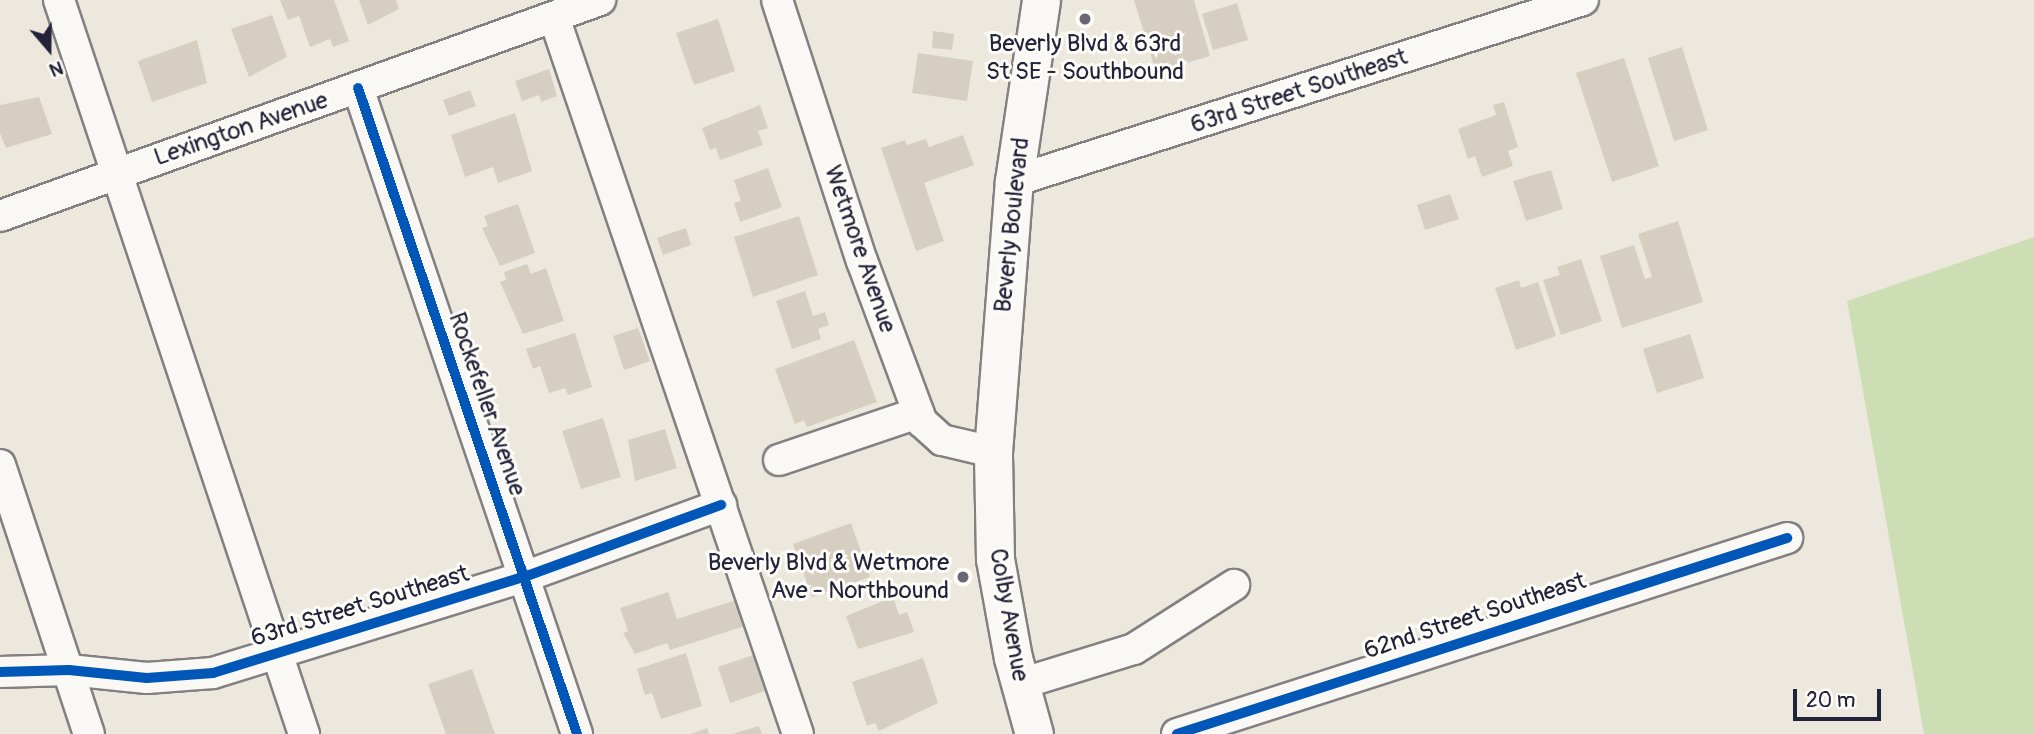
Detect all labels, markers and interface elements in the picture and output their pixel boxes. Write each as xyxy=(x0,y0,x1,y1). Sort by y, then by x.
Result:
marker: Beverly Blvd & 63rd St SE - Southbound xyxy=(1077,11,1093,27)
north arrow xyxy=(14,14,84,84)
place label: Beverly Blvd & 63rd St SE - Southbound xyxy=(986,30,1184,86)
street label: 63rd Street Southeast xyxy=(1187,42,1411,140)
text: N xyxy=(46,55,66,82)
street label: Lexington Avenue xyxy=(150,86,332,172)
street label: Beverly Boulevard xyxy=(988,136,1036,314)
street label: Wetmore Avenue xyxy=(818,162,902,336)
street label: Rockefeller Avenue xyxy=(442,309,532,499)
street label: Colby Avenue xyxy=(983,546,1035,684)
place label: Beverly Blvd & Wetmore Ave - Northbound xyxy=(708,549,949,605)
street label: 63rd Street Southeast xyxy=(248,559,472,653)
street label: 62nd Street Southeast xyxy=(1360,567,1590,665)
marker: Beverly Blvd & Wetmore Ave - Northbound xyxy=(955,569,971,585)
scale bar xyxy=(1796,674,1884,718)
text: 20 m xyxy=(1806,687,1855,714)

